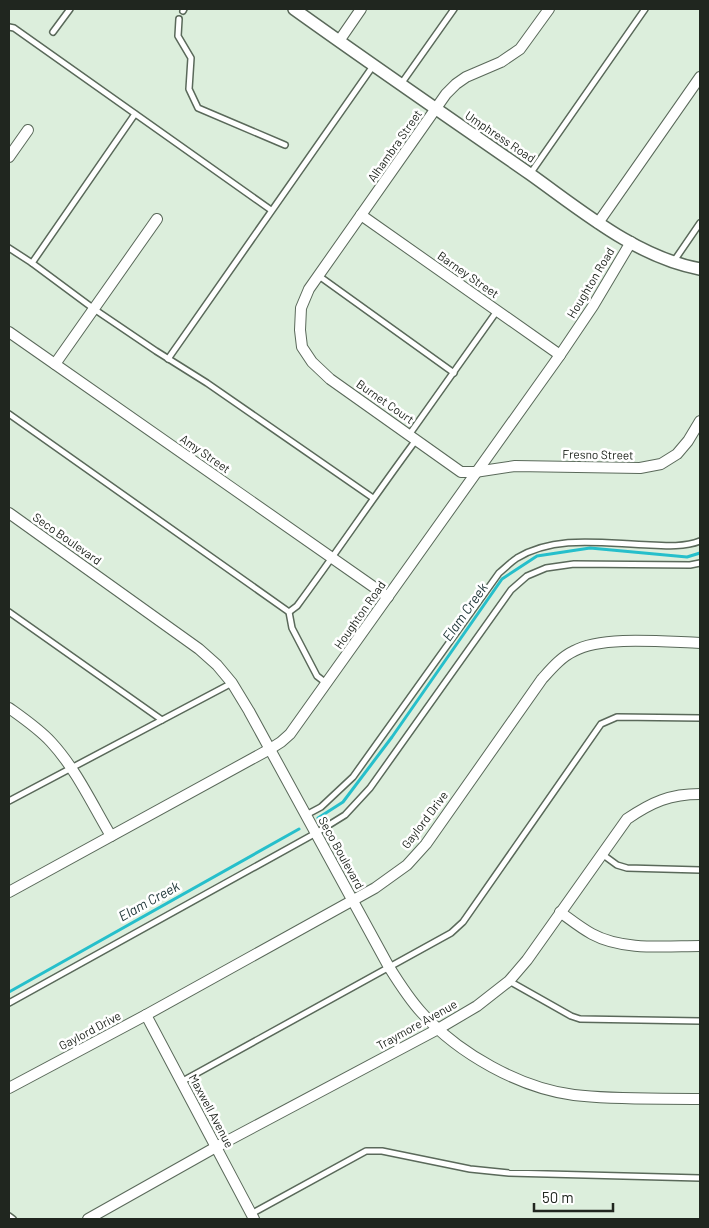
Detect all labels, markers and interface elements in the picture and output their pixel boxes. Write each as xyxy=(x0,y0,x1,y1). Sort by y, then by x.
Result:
street label: Alhambra Street xyxy=(364,107,424,184)
street label: Umphress Road xyxy=(463,108,538,165)
street label: Houghton Road xyxy=(564,245,617,320)
street label: Barney Street xyxy=(435,248,502,300)
street label: Burnet Court xyxy=(354,376,417,426)
street label: Amy Street xyxy=(178,431,233,475)
street label: Fresno Street xyxy=(562,446,634,462)
street label: Seco Boulevard xyxy=(31,509,105,567)
street label: Houghton Road xyxy=(331,578,388,651)
water label: Elam Creek xyxy=(438,579,491,644)
street label: Gaylord Drive xyxy=(398,788,450,851)
street label: Seco Boulevard xyxy=(316,814,368,891)
water label: Elam Creek xyxy=(115,877,182,924)
street label: Traymore Avenue xyxy=(374,996,459,1052)
street label: Gaylord Drive xyxy=(56,1008,123,1052)
street label: Maxwell Avenue xyxy=(187,1071,237,1150)
scale bar xyxy=(534,1180,613,1212)
text: 50 m xyxy=(542,1188,574,1206)

